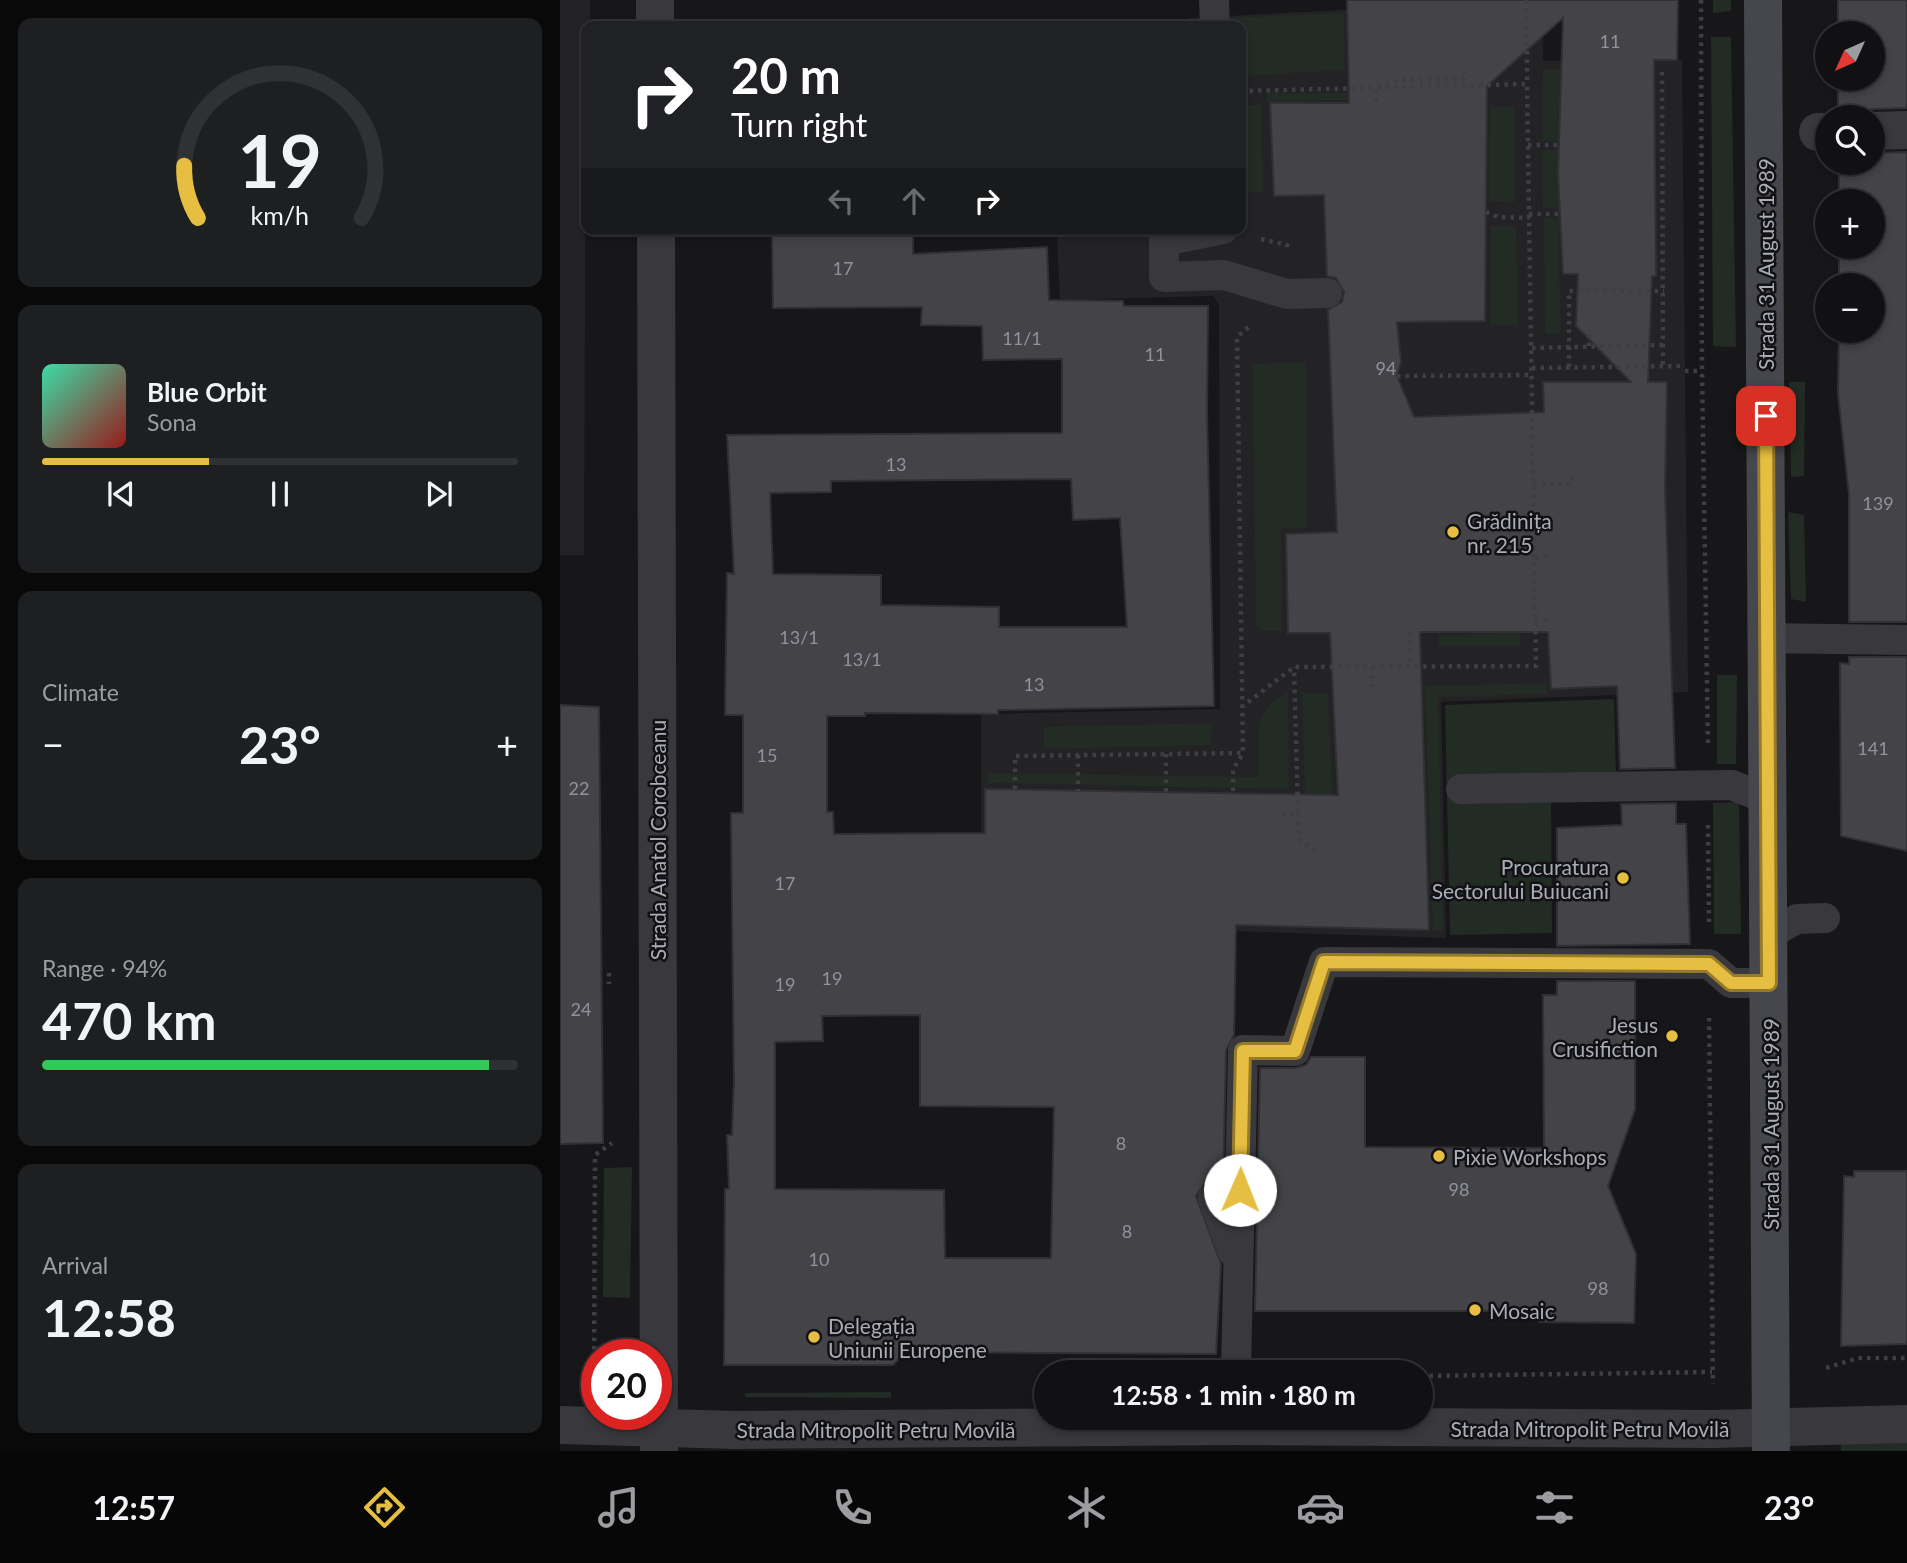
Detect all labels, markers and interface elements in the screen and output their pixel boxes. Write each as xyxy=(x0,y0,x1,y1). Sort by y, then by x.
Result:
north arrow xyxy=(1815,21,1885,91)
map controls xyxy=(1815,21,1885,343)
house number: 11 xyxy=(1600,30,1620,52)
text: 20 m xyxy=(731,46,841,104)
icon: right xyxy=(616,49,707,140)
text: Turn right xyxy=(731,105,867,144)
button: search xyxy=(1815,105,1885,175)
text: 19 xyxy=(238,117,322,205)
street label: Strada 31 August 1989 xyxy=(1753,158,1778,370)
icon: left xyxy=(822,182,860,220)
icon: ahead xyxy=(895,182,933,220)
icon: right xyxy=(968,182,1006,220)
button: + xyxy=(1815,189,1885,259)
text: km/h xyxy=(251,200,309,230)
house number: 17 xyxy=(833,257,853,279)
button: − xyxy=(1815,273,1885,343)
house number: 11/1 xyxy=(1002,327,1042,349)
house number: 11 xyxy=(1145,343,1165,365)
house number: 94 xyxy=(1376,357,1396,379)
text: Blue Orbit xyxy=(147,376,267,408)
pin xyxy=(1736,386,1796,446)
icon: arrive xyxy=(1747,397,1785,435)
text: Sona xyxy=(147,408,197,436)
house number: 13 xyxy=(886,453,906,475)
icon: previous xyxy=(102,475,140,513)
icon: pause xyxy=(261,475,299,513)
icon: next xyxy=(420,475,458,513)
house number: 139 xyxy=(1862,492,1894,514)
place label: Grădinița nr. 215 xyxy=(1467,508,1552,557)
marker: Grădinița nr. 215 xyxy=(1445,524,1461,540)
house number: 13/1 xyxy=(779,626,819,648)
house number: 13/1 xyxy=(842,648,882,670)
house number: 13 xyxy=(1024,673,1044,695)
text: Climate xyxy=(42,678,119,706)
text: 23° xyxy=(239,713,321,775)
street label: Strada Anatol Corobceanu xyxy=(645,720,670,960)
text: − xyxy=(42,721,64,767)
text: + xyxy=(496,721,518,767)
house number: 141 xyxy=(1857,737,1889,759)
house number: 15 xyxy=(757,744,777,766)
house number: 22 xyxy=(569,777,589,799)
place label: Procuratura Sectorului Buiucani xyxy=(1432,854,1609,903)
marker: Procuratura Sectorului Buiucani xyxy=(1615,870,1631,886)
house number: 17 xyxy=(775,872,795,894)
text: Range · 94% xyxy=(42,954,167,982)
house number: 19 xyxy=(822,967,842,989)
house number: 19 xyxy=(775,973,795,995)
text: 470 km xyxy=(42,989,216,1051)
house number: 24 xyxy=(571,998,591,1020)
place label: Jesus Crusifiction xyxy=(1552,1012,1658,1061)
street label: Strada 31 August 1989 xyxy=(1758,1018,1783,1230)
marker: Jesus Crusifiction xyxy=(1664,1028,1680,1044)
house number: 8 xyxy=(1116,1132,1126,1154)
place label: Pixie Workshops xyxy=(1453,1144,1607,1169)
marker: Pixie Workshops xyxy=(1431,1148,1447,1164)
position arrow xyxy=(1203,1153,1277,1227)
house number: 98 xyxy=(1449,1178,1469,1200)
house number: 8 xyxy=(1122,1220,1132,1242)
house number: 10 xyxy=(809,1248,829,1270)
text: Arrival xyxy=(42,1251,108,1279)
house number: 98 xyxy=(1588,1277,1608,1299)
text: 12:58 xyxy=(42,1286,176,1348)
place label: Mosaic xyxy=(1489,1298,1555,1323)
marker: Mosaic xyxy=(1467,1302,1483,1318)
place label: Delegația Uniunii Europene xyxy=(828,1313,987,1362)
marker: Delegația Uniunii Europene xyxy=(806,1329,822,1345)
speed limit sign: 20 xyxy=(581,1339,672,1430)
text: 12:58 · 1 min · 180 m xyxy=(1111,1379,1356,1411)
street label: Strada Mitropolit Petru Movilă xyxy=(1451,1416,1729,1441)
street label: Strada Mitropolit Petru Movilă xyxy=(737,1417,1015,1442)
icon: directions xyxy=(360,1483,409,1532)
icon: music xyxy=(594,1483,643,1532)
icon: phone xyxy=(828,1483,877,1532)
icon: climate xyxy=(1062,1483,1111,1532)
icon: car xyxy=(1296,1483,1345,1532)
icon: filters xyxy=(1530,1483,1579,1532)
text: 12:57 xyxy=(93,1488,175,1527)
text: 23° xyxy=(1764,1488,1814,1527)

